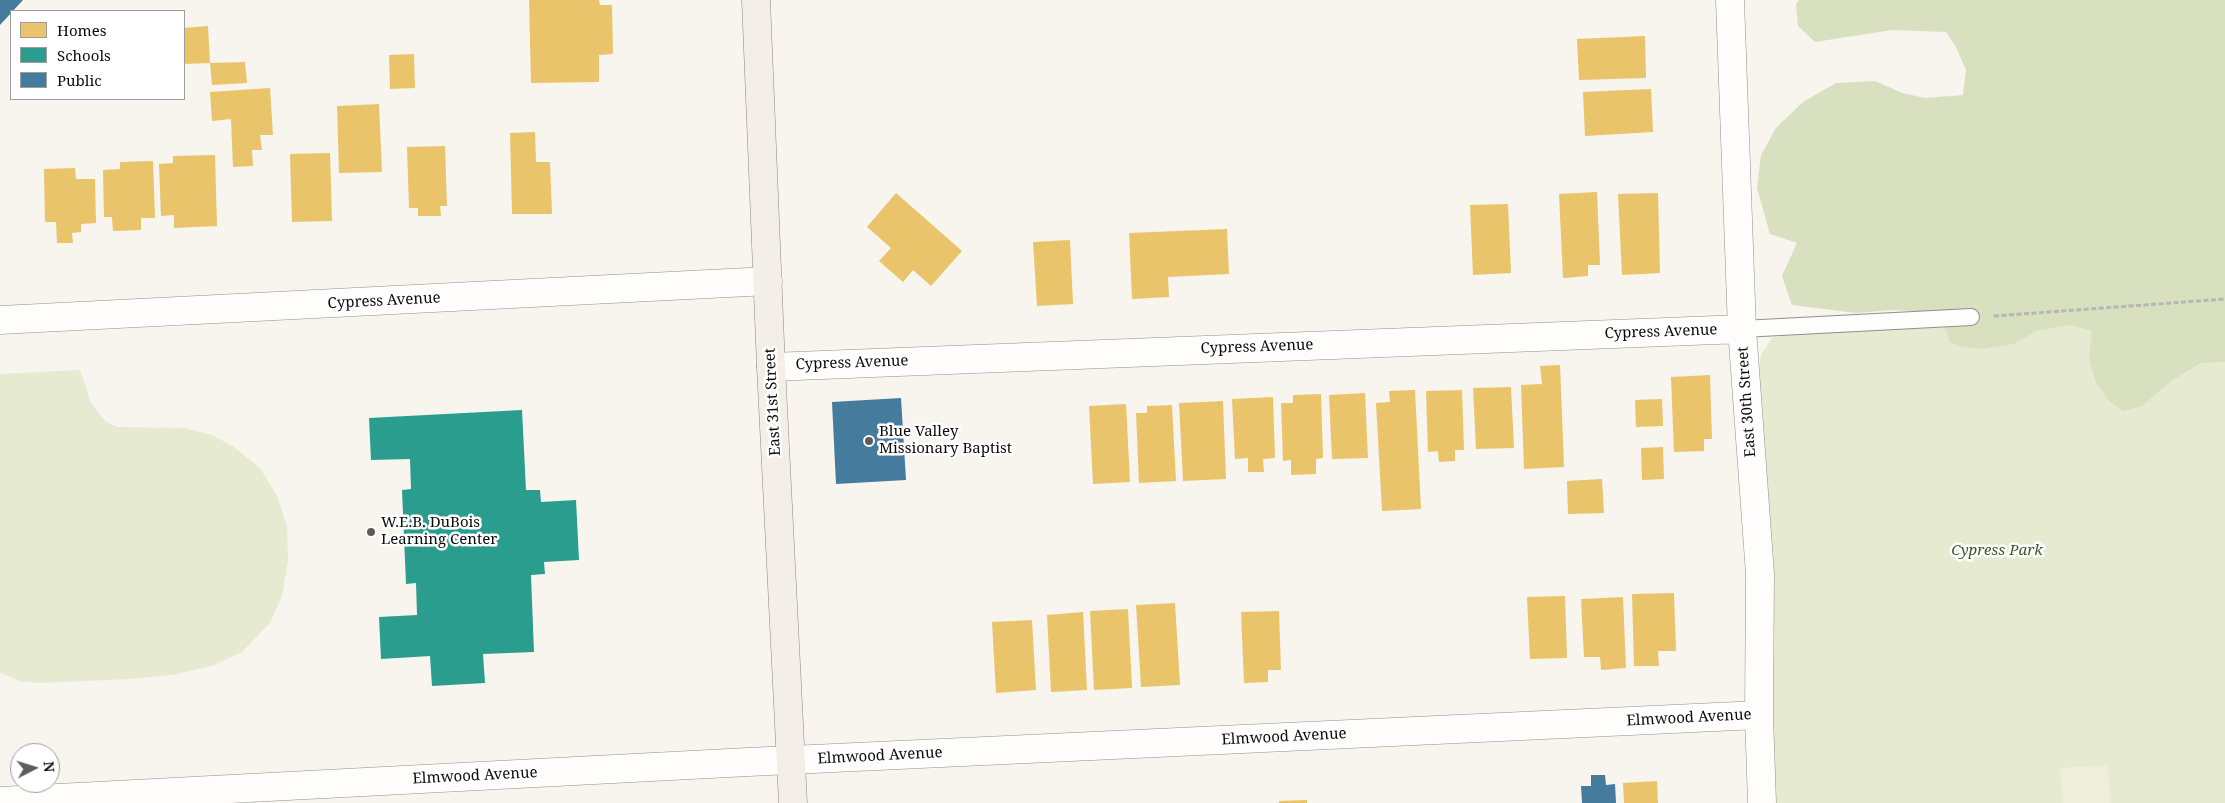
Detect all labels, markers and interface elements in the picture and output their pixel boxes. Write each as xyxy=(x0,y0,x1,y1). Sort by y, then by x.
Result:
legend xyxy=(10,10,185,100)
text: Homes xyxy=(57,20,107,40)
text: Schools xyxy=(57,45,111,65)
text: Public xyxy=(57,70,102,90)
street label: Cypress Avenue xyxy=(327,289,441,313)
street label: Cypress Avenue xyxy=(1604,321,1718,343)
street label: Cypress Avenue xyxy=(1200,336,1314,358)
street label: East 30th Street xyxy=(1734,346,1760,458)
street label: East 31st Street xyxy=(761,347,785,457)
street label: Cypress Avenue xyxy=(795,352,909,374)
place label: Blue Valley Missionary Baptist xyxy=(879,423,1012,458)
marker: Blue Valley Missionary Baptist xyxy=(863,435,875,447)
place label: W.E.B. DuBois Learning Center xyxy=(381,514,497,549)
marker: W.E.B. DuBois Learning Center xyxy=(365,526,377,538)
park label: Cypress Park xyxy=(1951,542,2043,560)
street label: Elmwood Avenue xyxy=(1626,706,1752,730)
street label: Elmwood Avenue xyxy=(1221,725,1347,749)
north arrow xyxy=(10,743,60,793)
street label: Elmwood Avenue xyxy=(817,744,943,768)
text: N xyxy=(39,760,59,773)
street label: Elmwood Avenue xyxy=(412,764,538,788)

